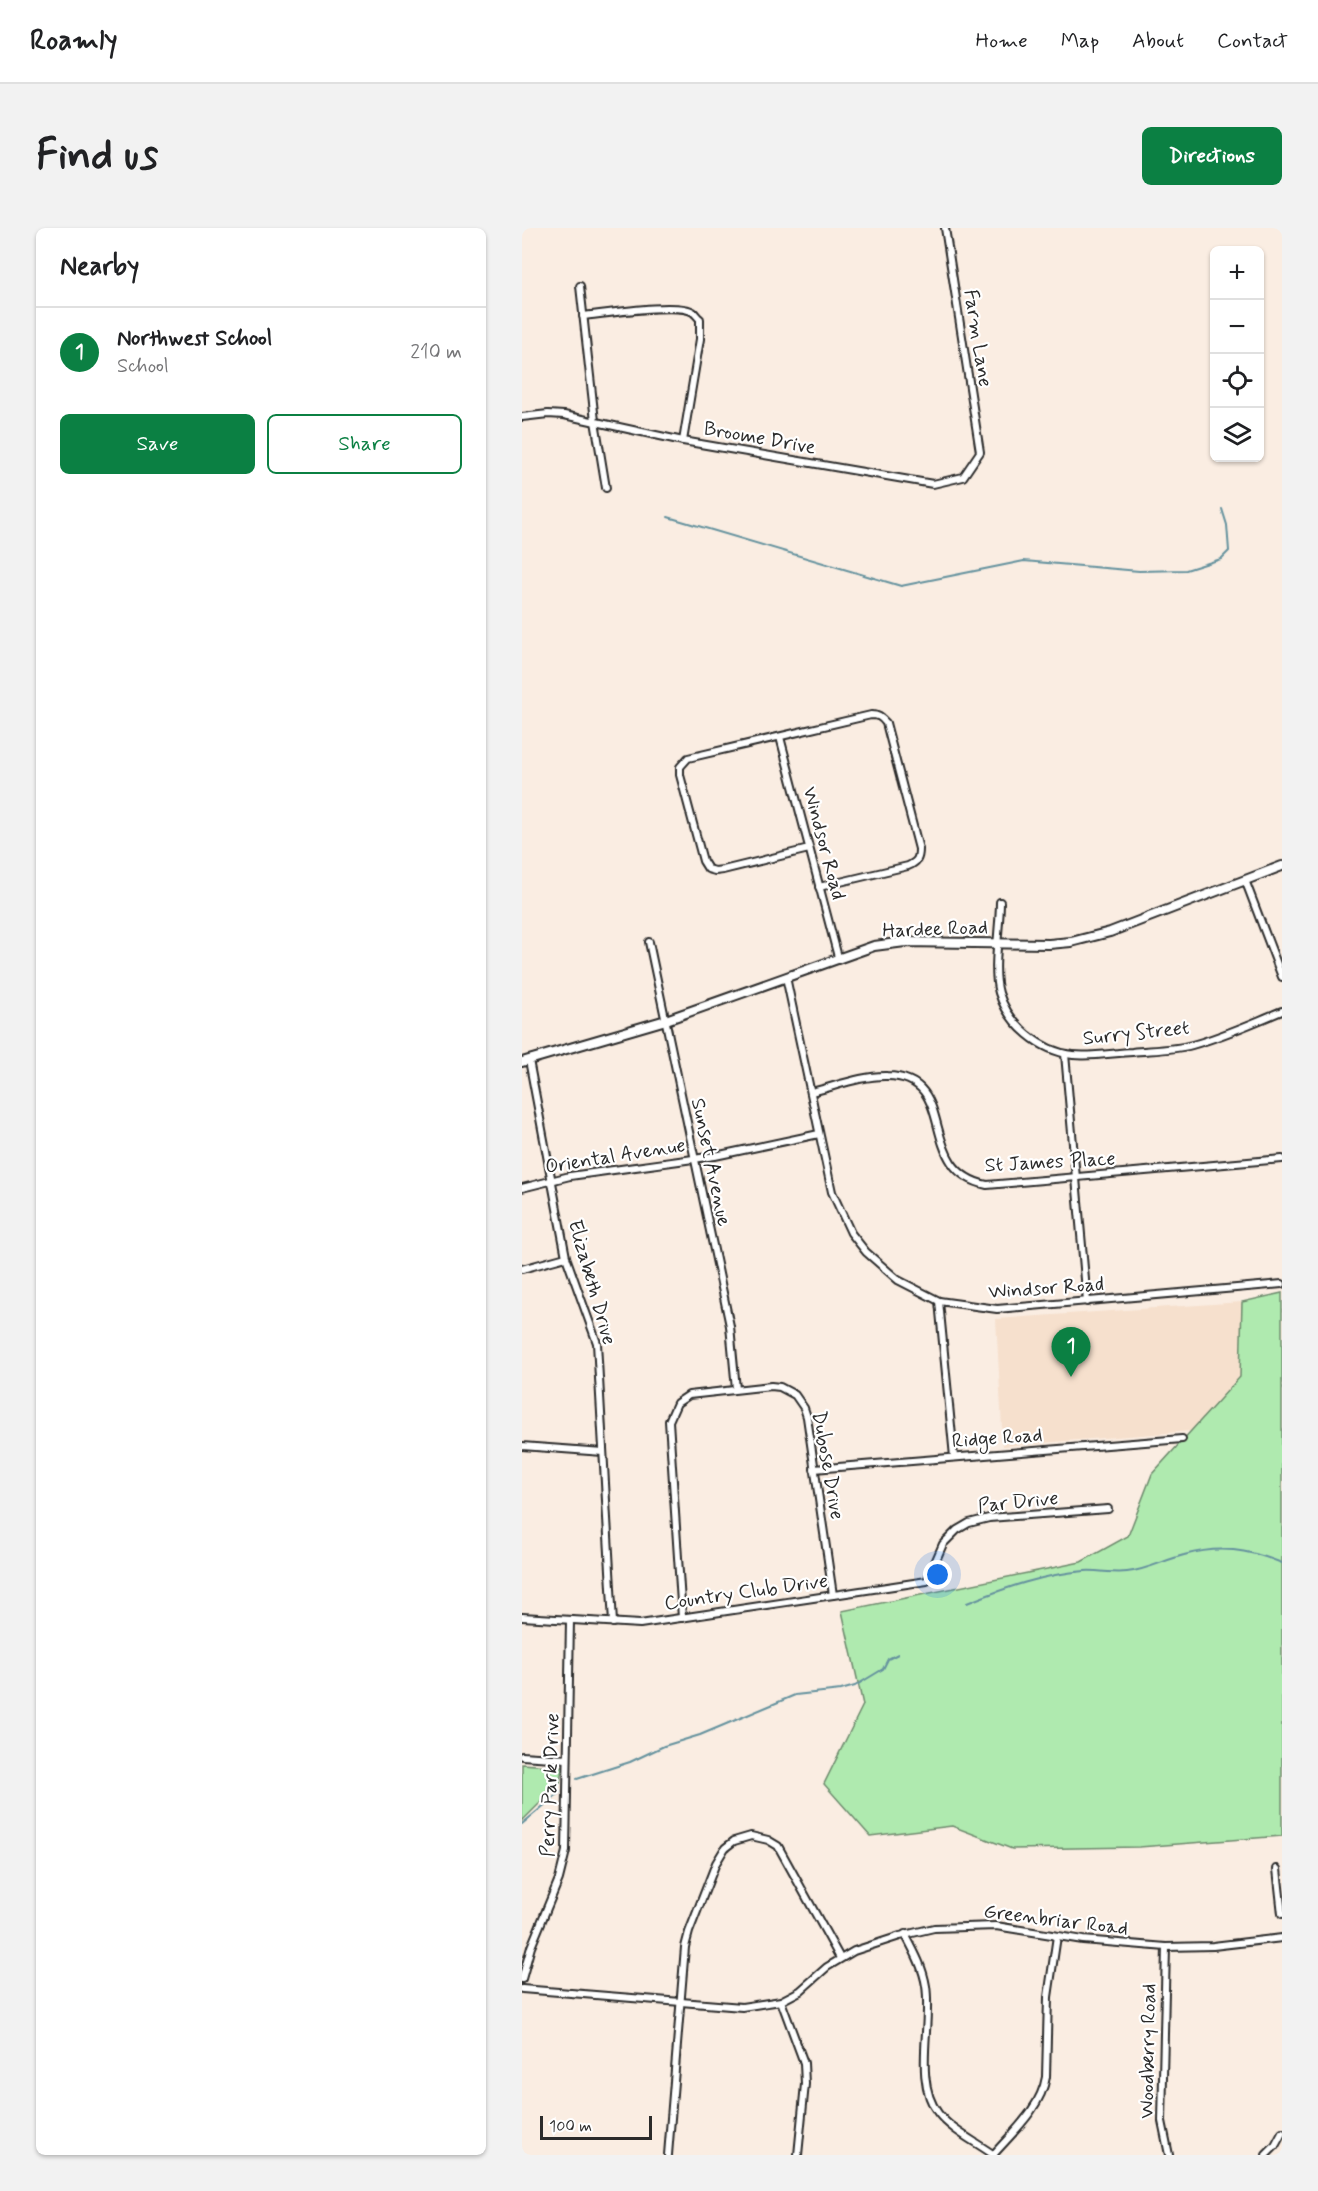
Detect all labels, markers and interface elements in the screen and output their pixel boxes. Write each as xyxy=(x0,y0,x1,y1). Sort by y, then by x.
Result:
text: Roamly xyxy=(30,23,118,60)
text: Home xyxy=(976,27,1028,55)
text: Map xyxy=(1061,27,1099,55)
text: About xyxy=(1132,27,1184,55)
text: Contact xyxy=(1217,27,1288,55)
button: Directions xyxy=(1142,127,1282,185)
text: Find us xyxy=(36,129,158,184)
map controls xyxy=(1210,246,1264,462)
button: + xyxy=(1210,246,1264,300)
text: Nearby xyxy=(60,250,139,284)
street label: Farm Lane xyxy=(956,288,999,389)
button: − xyxy=(1210,300,1264,354)
text: Northwest School xyxy=(117,325,272,353)
text: 1 xyxy=(75,339,84,366)
text: 210 m xyxy=(410,339,462,366)
text: School xyxy=(117,353,169,380)
button: locate xyxy=(1210,354,1264,408)
button: layers xyxy=(1210,408,1264,462)
button: Save xyxy=(60,414,255,474)
button: Share xyxy=(267,414,462,474)
street label: Broome Drive xyxy=(702,415,818,462)
street label: Windsor Road xyxy=(796,784,852,903)
street label: Hardee Road xyxy=(882,914,988,945)
street label: Surry Street xyxy=(1082,1014,1191,1053)
street label: Sunset Avenue xyxy=(684,1096,737,1229)
street label: Oriental Avenue xyxy=(543,1132,687,1181)
street label: St James Place xyxy=(984,1146,1116,1179)
street label: Elizabeth Drive xyxy=(561,1217,622,1348)
street label: Windsor Road xyxy=(987,1271,1105,1306)
pin: 1 xyxy=(1052,1328,1090,1377)
street label: Dubose Drive xyxy=(805,1409,850,1522)
street label: Ridge Road xyxy=(951,1422,1043,1456)
street label: Par Drive xyxy=(977,1485,1060,1520)
your location xyxy=(923,1560,952,1589)
street label: Country Club Drive xyxy=(663,1568,830,1617)
street label: Perry Park Drive xyxy=(534,1713,567,1858)
street label: Greenbriar Road xyxy=(982,1898,1130,1943)
street label: Woodberry Road xyxy=(1134,1983,1163,2119)
scale bar xyxy=(540,2113,652,2140)
text: 100 m xyxy=(549,2116,592,2137)

